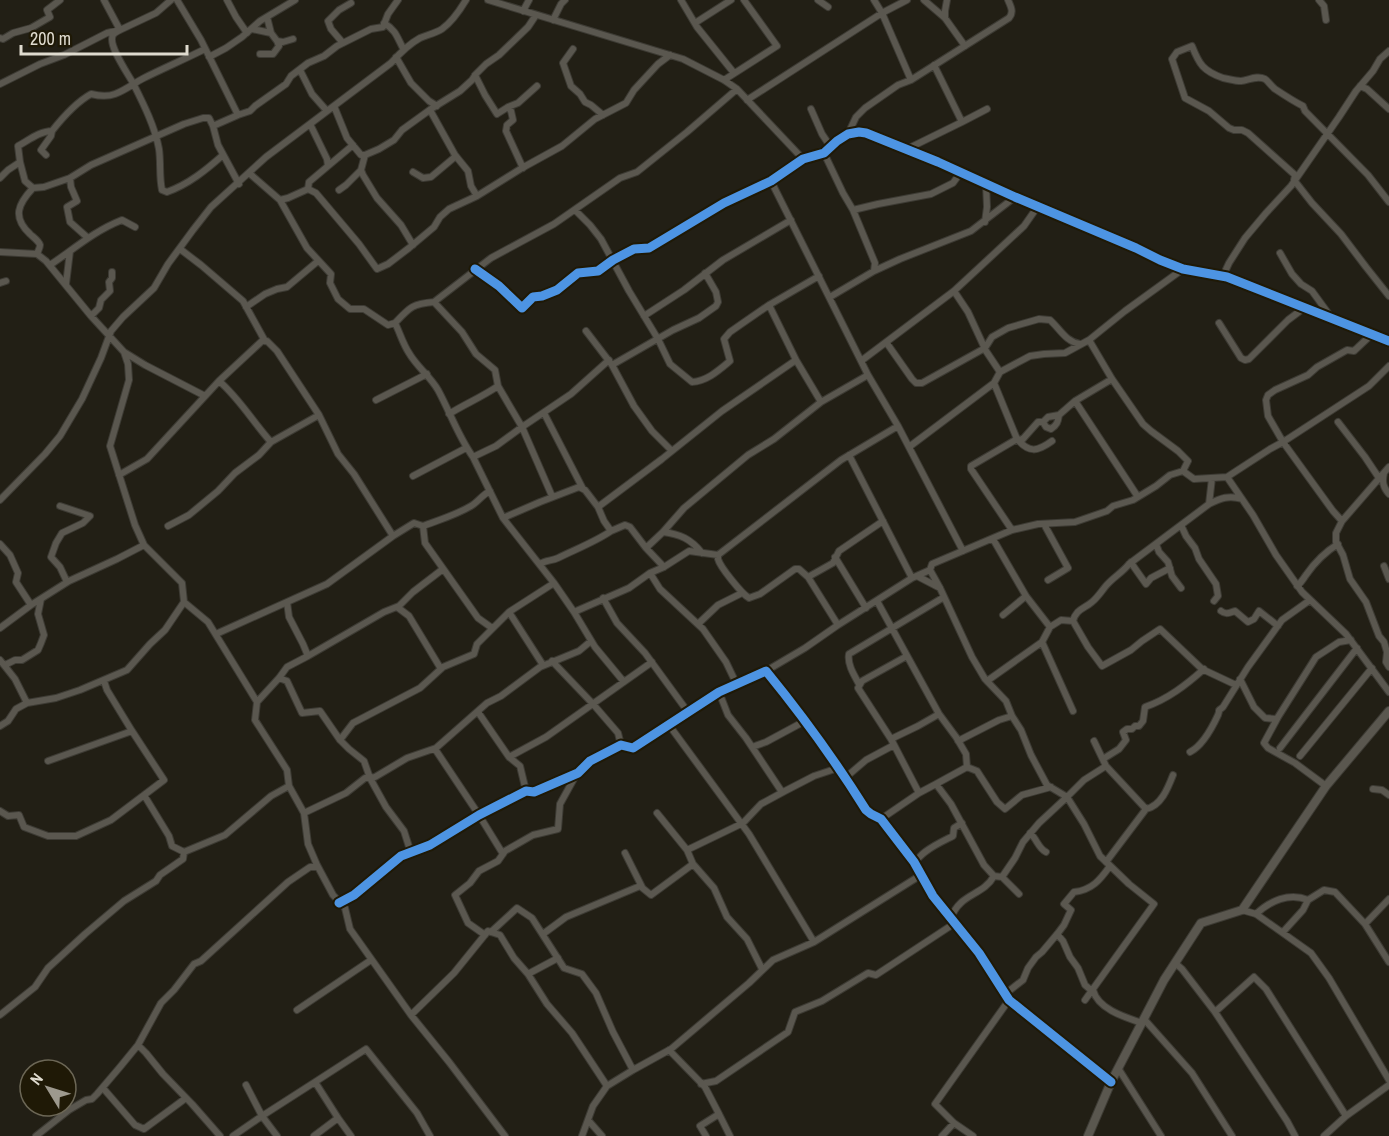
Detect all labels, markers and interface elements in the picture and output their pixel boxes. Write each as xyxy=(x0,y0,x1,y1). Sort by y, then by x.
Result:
scale bar xyxy=(21,18,188,56)
text: 200 m xyxy=(30,26,71,51)
north arrow xyxy=(18,1058,78,1118)
text: N xyxy=(25,1068,48,1089)

